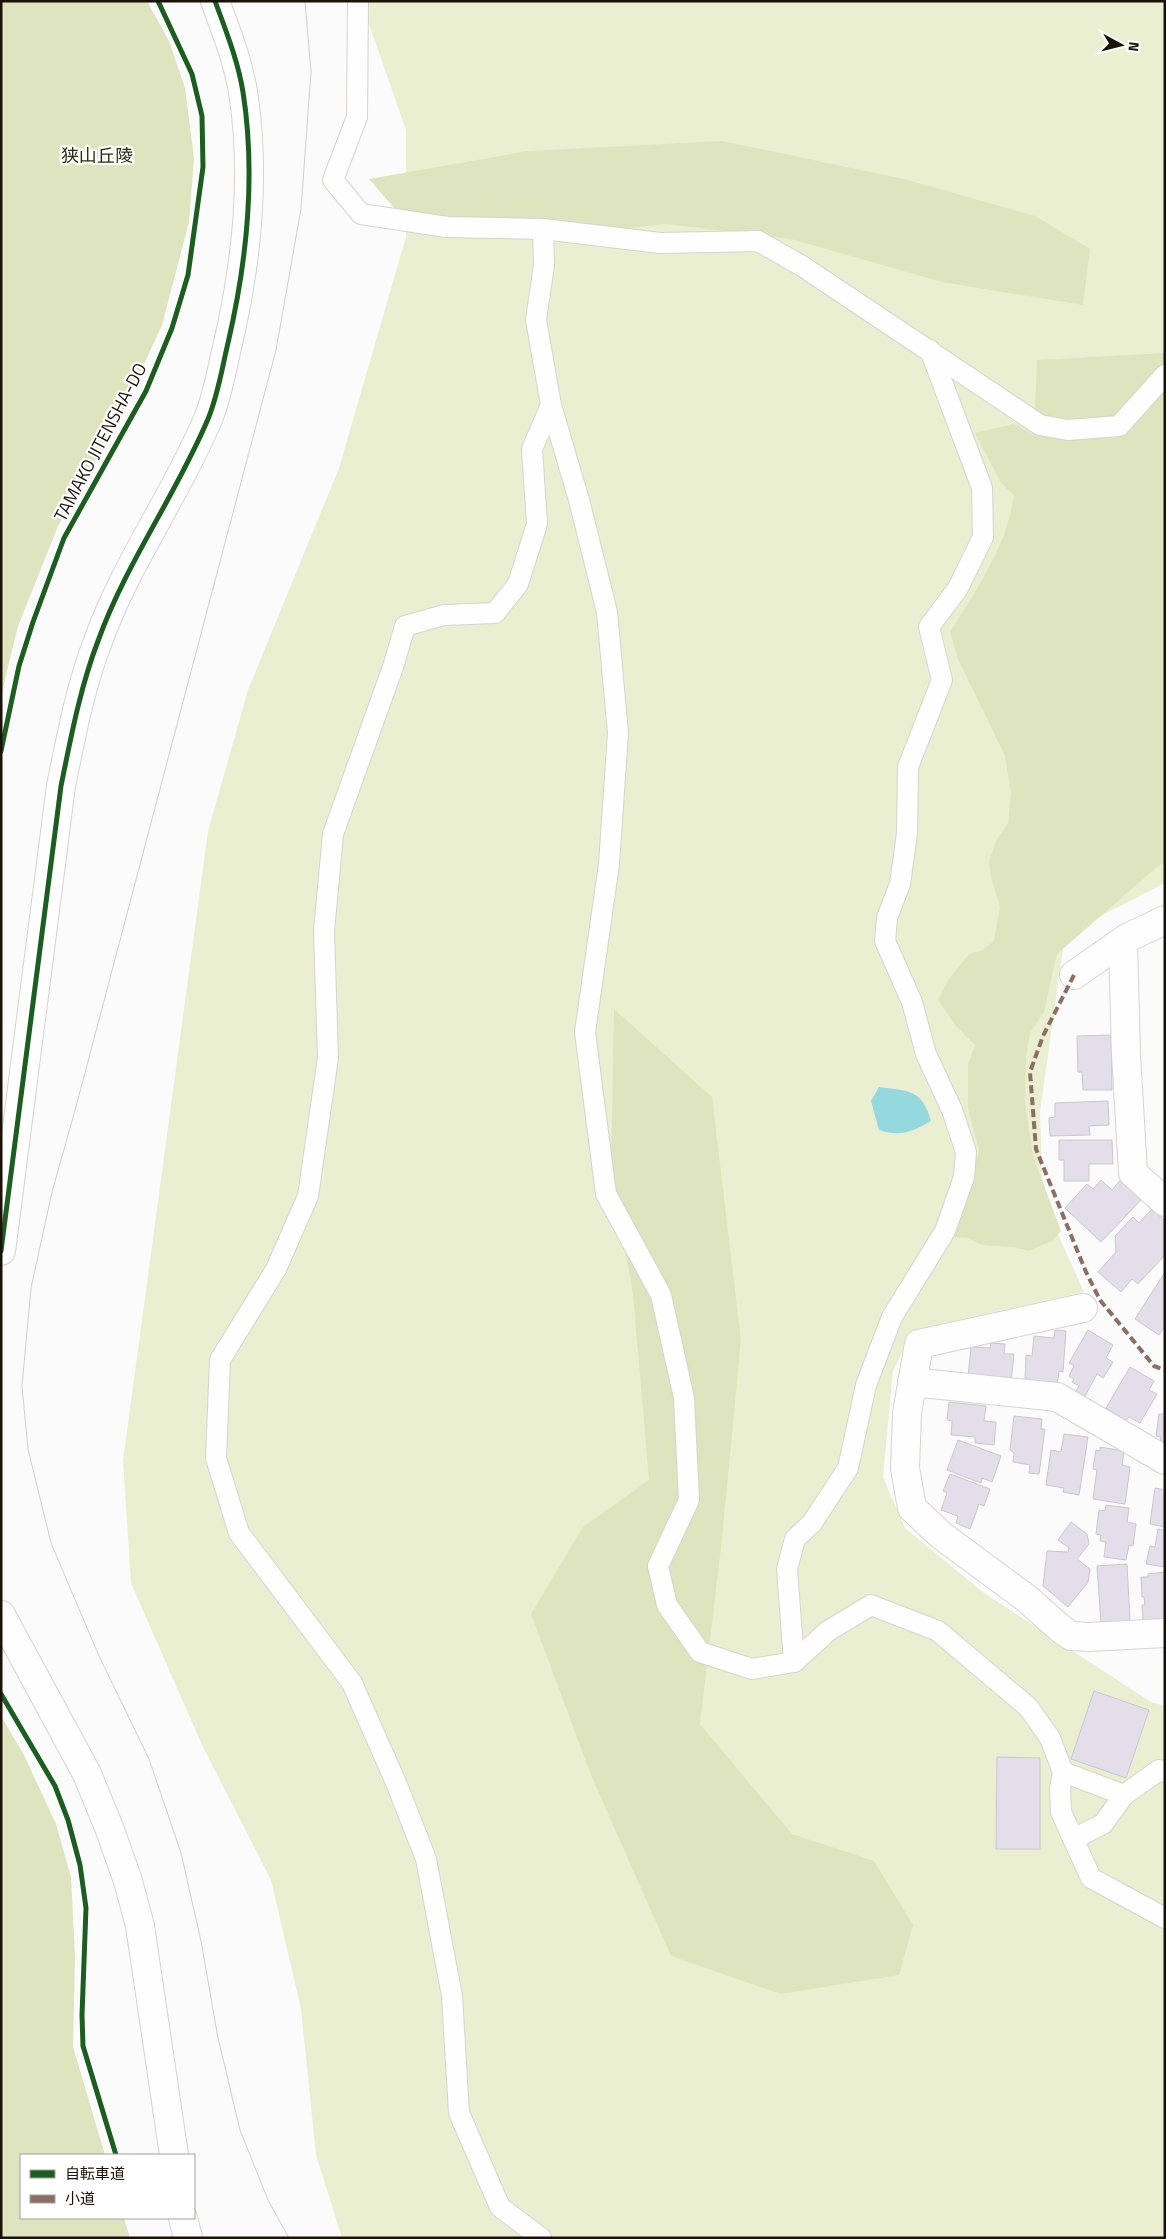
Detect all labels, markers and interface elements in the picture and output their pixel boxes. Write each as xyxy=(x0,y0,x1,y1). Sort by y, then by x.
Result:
north arrow xyxy=(1096,20,1146,70)
text: N xyxy=(1123,41,1145,53)
park label: 狭山丘陵 xyxy=(61,142,133,169)
street label: TAMAKO JITENSHA-DO xyxy=(47,358,153,526)
legend xyxy=(20,2154,195,2219)
text: 自転車道 xyxy=(65,2162,125,2185)
text: 小道 xyxy=(65,2187,95,2210)

